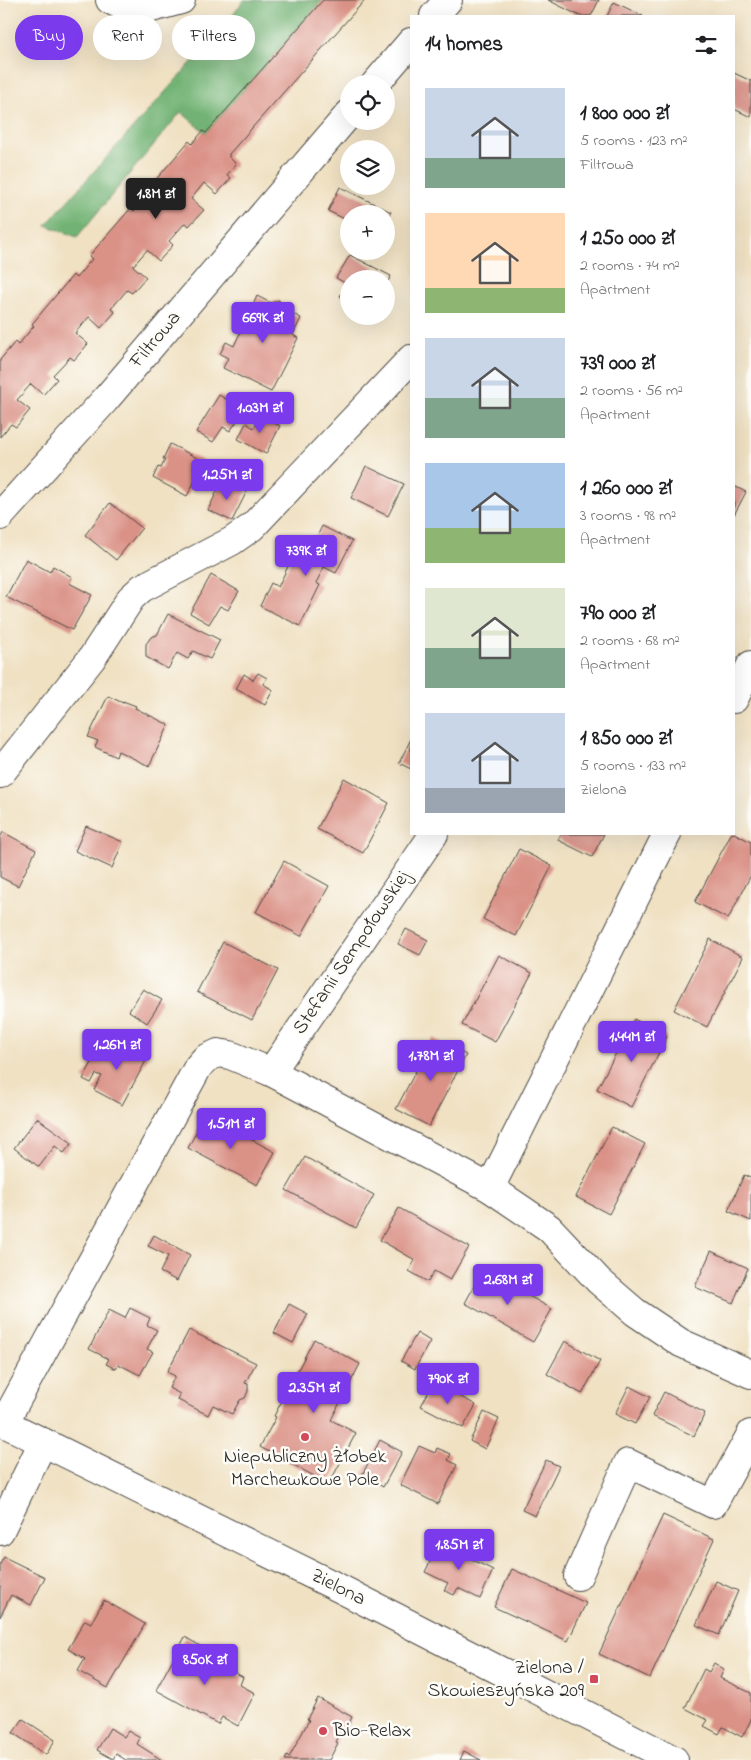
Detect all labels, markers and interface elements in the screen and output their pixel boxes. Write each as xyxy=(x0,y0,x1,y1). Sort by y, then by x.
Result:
chip: Buy xyxy=(15,15,83,60)
chip: Rent xyxy=(93,15,162,60)
chip: Filters xyxy=(172,15,255,60)
text: 14 homes xyxy=(425,30,503,60)
icon: filters xyxy=(692,31,720,59)
map controls xyxy=(340,75,395,325)
button: locate xyxy=(340,75,395,130)
text: 1 800 000 zł xyxy=(580,99,669,129)
icon: home xyxy=(465,108,525,168)
text: 5 rooms · 123 m² xyxy=(580,129,688,153)
button: layers xyxy=(340,140,395,195)
text: Filtrowa xyxy=(580,153,634,177)
pin: 1.8M zł xyxy=(110,178,202,220)
text: 1.8M zł xyxy=(137,182,175,206)
button: + xyxy=(340,205,395,260)
text: 1 250 000 zł xyxy=(580,224,675,254)
icon: home xyxy=(465,233,525,293)
text: 2 rooms · 74 m² xyxy=(580,254,680,278)
button: − xyxy=(340,270,395,325)
text: Apartment xyxy=(580,278,650,302)
pin: 669K zł xyxy=(217,302,309,344)
street label: Filtrowa xyxy=(123,305,189,376)
text: 669K zł xyxy=(243,306,284,330)
text: 739 000 zł xyxy=(580,349,655,379)
icon: home xyxy=(465,358,525,418)
text: 2 rooms · 56 m² xyxy=(580,379,683,403)
pin: 1.03M zł xyxy=(208,392,312,434)
text: 1.03M zł xyxy=(237,396,283,420)
text: Apartment xyxy=(580,403,650,427)
pin: 1.25M zł xyxy=(175,458,279,501)
text: 1.25M zł xyxy=(202,463,252,487)
text: 1 260 000 zł xyxy=(580,474,672,504)
icon: home xyxy=(465,483,525,543)
text: 3 rooms · 98 m² xyxy=(580,504,676,528)
text: Apartment xyxy=(580,528,650,552)
pin: 739K zł xyxy=(260,534,352,577)
text: 739K zł xyxy=(286,539,326,563)
text: 790 000 zł xyxy=(580,599,655,629)
icon: home xyxy=(465,608,525,668)
text: 2 rooms · 68 m² xyxy=(580,629,680,653)
text: Apartment xyxy=(580,653,650,677)
text: 1 850 000 zł xyxy=(580,724,672,754)
icon: home xyxy=(465,733,525,793)
text: 5 rooms · 133 m² xyxy=(580,754,686,778)
text: Zielona xyxy=(580,778,627,802)
street label: Stefanii Sempołowskiej xyxy=(286,864,418,1041)
pin: 1.44M zł xyxy=(580,1020,684,1063)
text: 1.44M zł xyxy=(609,1025,655,1049)
pin: 1.26M zł xyxy=(65,1028,169,1071)
text: 1.26M zł xyxy=(93,1033,141,1057)
pin: 1.78M zł xyxy=(379,1040,483,1082)
text: 1.78M zł xyxy=(409,1044,454,1068)
pin: 1.51M zł xyxy=(179,1108,283,1150)
text: 1.51M zł xyxy=(208,1112,254,1136)
pin: 2.68M zł xyxy=(456,1264,560,1306)
text: 2.68M zł xyxy=(484,1268,532,1292)
pin: 790K zł xyxy=(402,1362,494,1405)
text: 790K zł xyxy=(428,1367,468,1391)
pin: 2.35M zł xyxy=(262,1372,366,1414)
text: 2.35M zł xyxy=(288,1376,340,1400)
marker: Niepubliczny Żłobek Marchewkowe Pole xyxy=(299,1431,311,1443)
place label: Niepubliczny Żłobek Marchewkowe Pole xyxy=(224,1443,386,1495)
pin: 1.85M zł xyxy=(407,1528,511,1571)
text: 1.85M zł xyxy=(435,1533,483,1557)
street label: Zielona xyxy=(305,1562,371,1614)
pin: 850K zł xyxy=(159,1644,251,1686)
text: 850K zł xyxy=(183,1648,227,1672)
place label: Zielona / Skowieszyńska 209 xyxy=(427,1654,584,1706)
marker: Zielona / Skowieszyńska 209 xyxy=(588,1673,600,1685)
place label: Bio-Relax xyxy=(332,1717,411,1746)
marker: Bio-Relax xyxy=(317,1725,329,1737)

